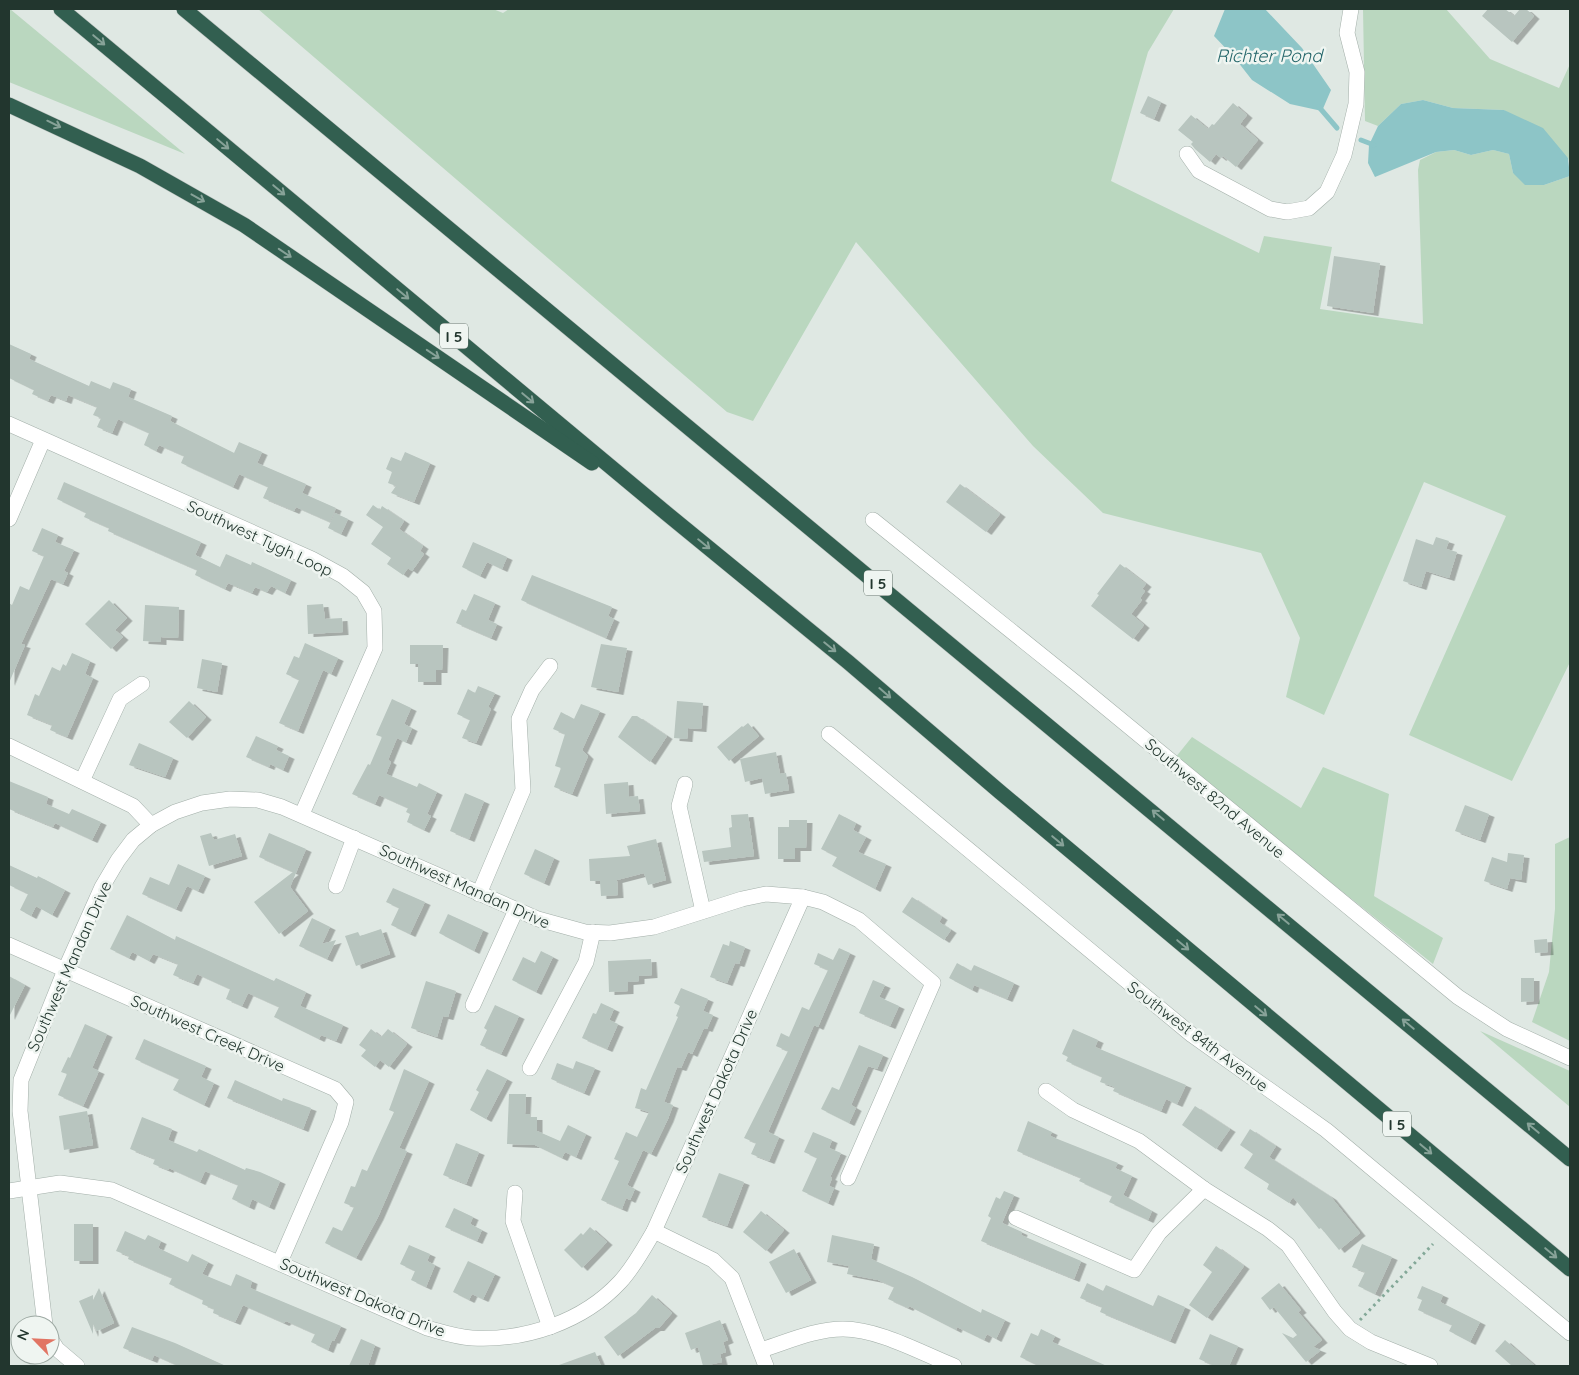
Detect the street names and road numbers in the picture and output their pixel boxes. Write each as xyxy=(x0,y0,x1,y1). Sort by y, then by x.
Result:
road number: I 5 xyxy=(440,324,468,348)
street label: Southwest Tygh Loop xyxy=(184,495,336,581)
road number: I 5 xyxy=(864,570,892,596)
street label: Southwest 82nd Avenue xyxy=(1141,734,1289,862)
street label: Southwest Mandan Drive xyxy=(377,839,553,933)
street label: Southwest Mandan Drive xyxy=(22,878,116,1054)
street label: Southwest 84th Avenue xyxy=(1124,976,1272,1096)
street label: Southwest Creek Drive xyxy=(128,990,288,1076)
street label: Southwest Dakota Drive xyxy=(671,1006,761,1176)
road number: I 5 xyxy=(1383,1112,1411,1136)
street label: Southwest Dakota Drive xyxy=(277,1253,449,1341)

